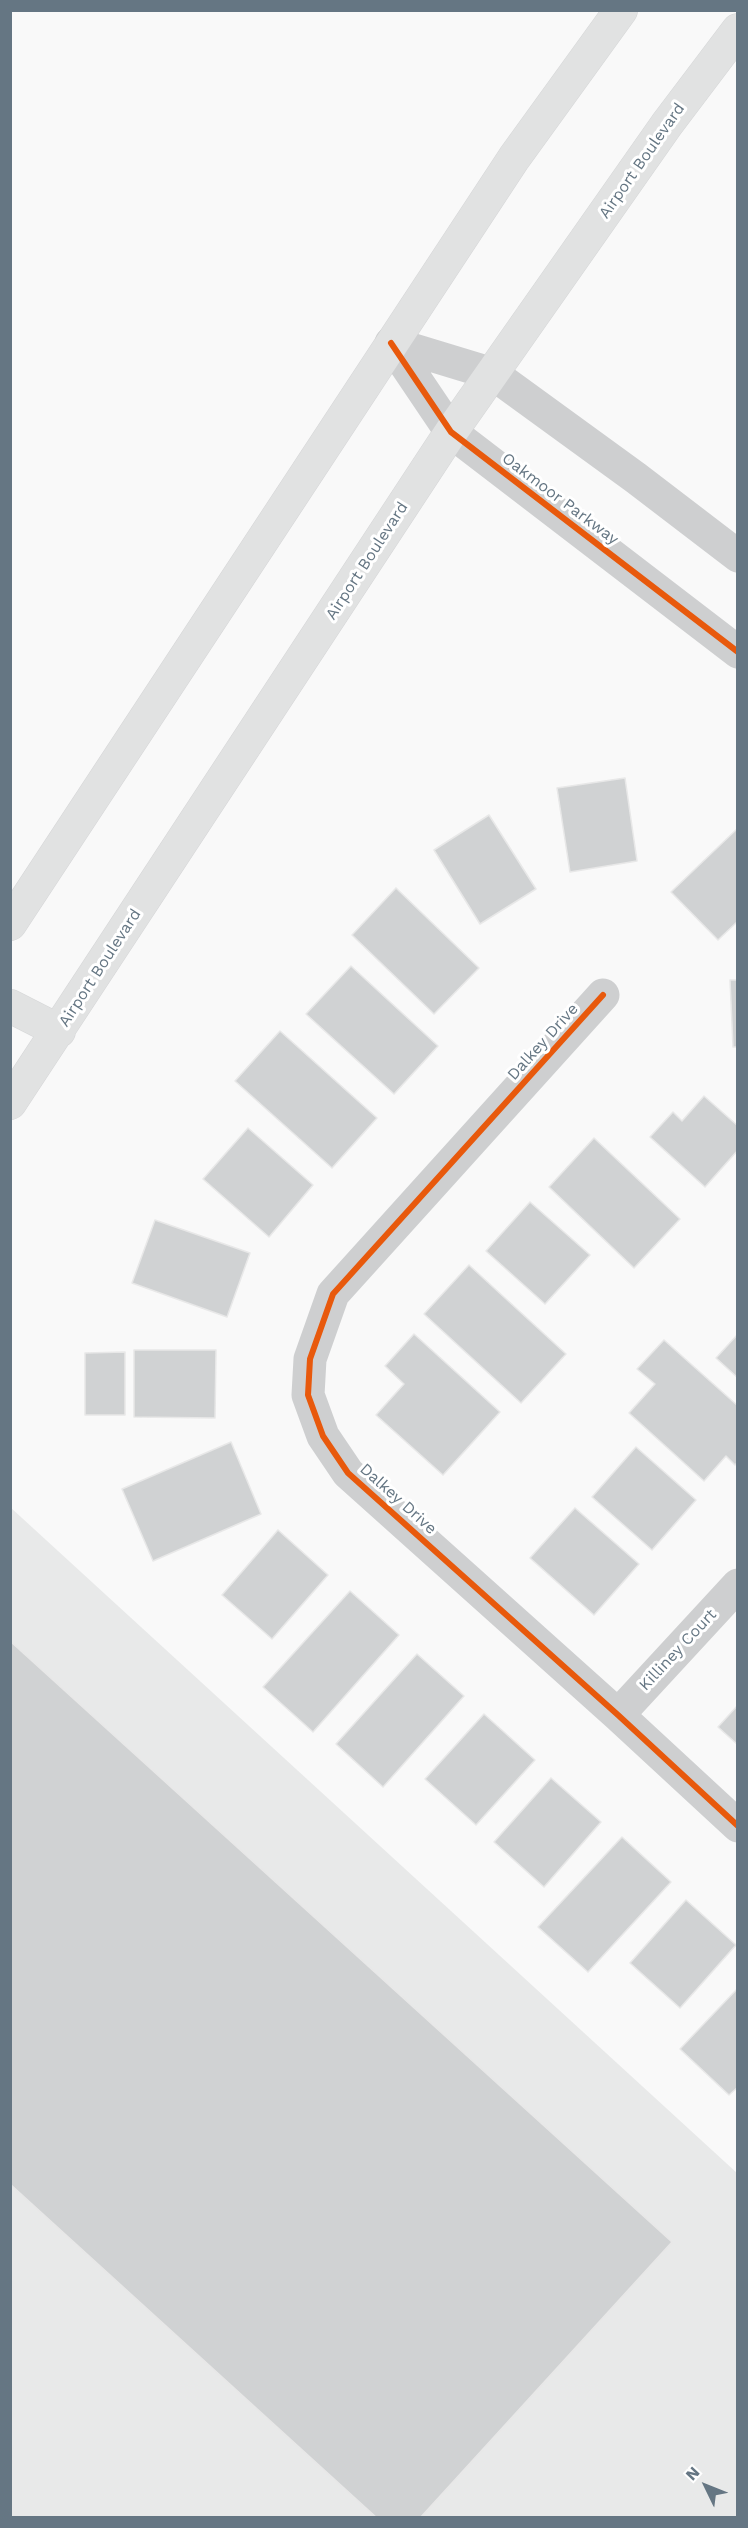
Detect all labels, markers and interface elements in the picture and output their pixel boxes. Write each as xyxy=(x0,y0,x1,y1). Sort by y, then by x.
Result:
street label: Airport Boulevard xyxy=(595,100,689,222)
street label: Oakmoor Parkway xyxy=(498,449,622,549)
street label: Airport Boulevard xyxy=(322,499,412,623)
street label: Airport Boulevard xyxy=(55,906,145,1030)
street label: Dalkey Drive xyxy=(504,1000,582,1084)
street label: Dalkey Drive xyxy=(356,1460,440,1538)
street label: Killiney Court xyxy=(635,1605,721,1695)
north arrow xyxy=(676,2456,736,2516)
text: N xyxy=(681,2463,703,2484)

